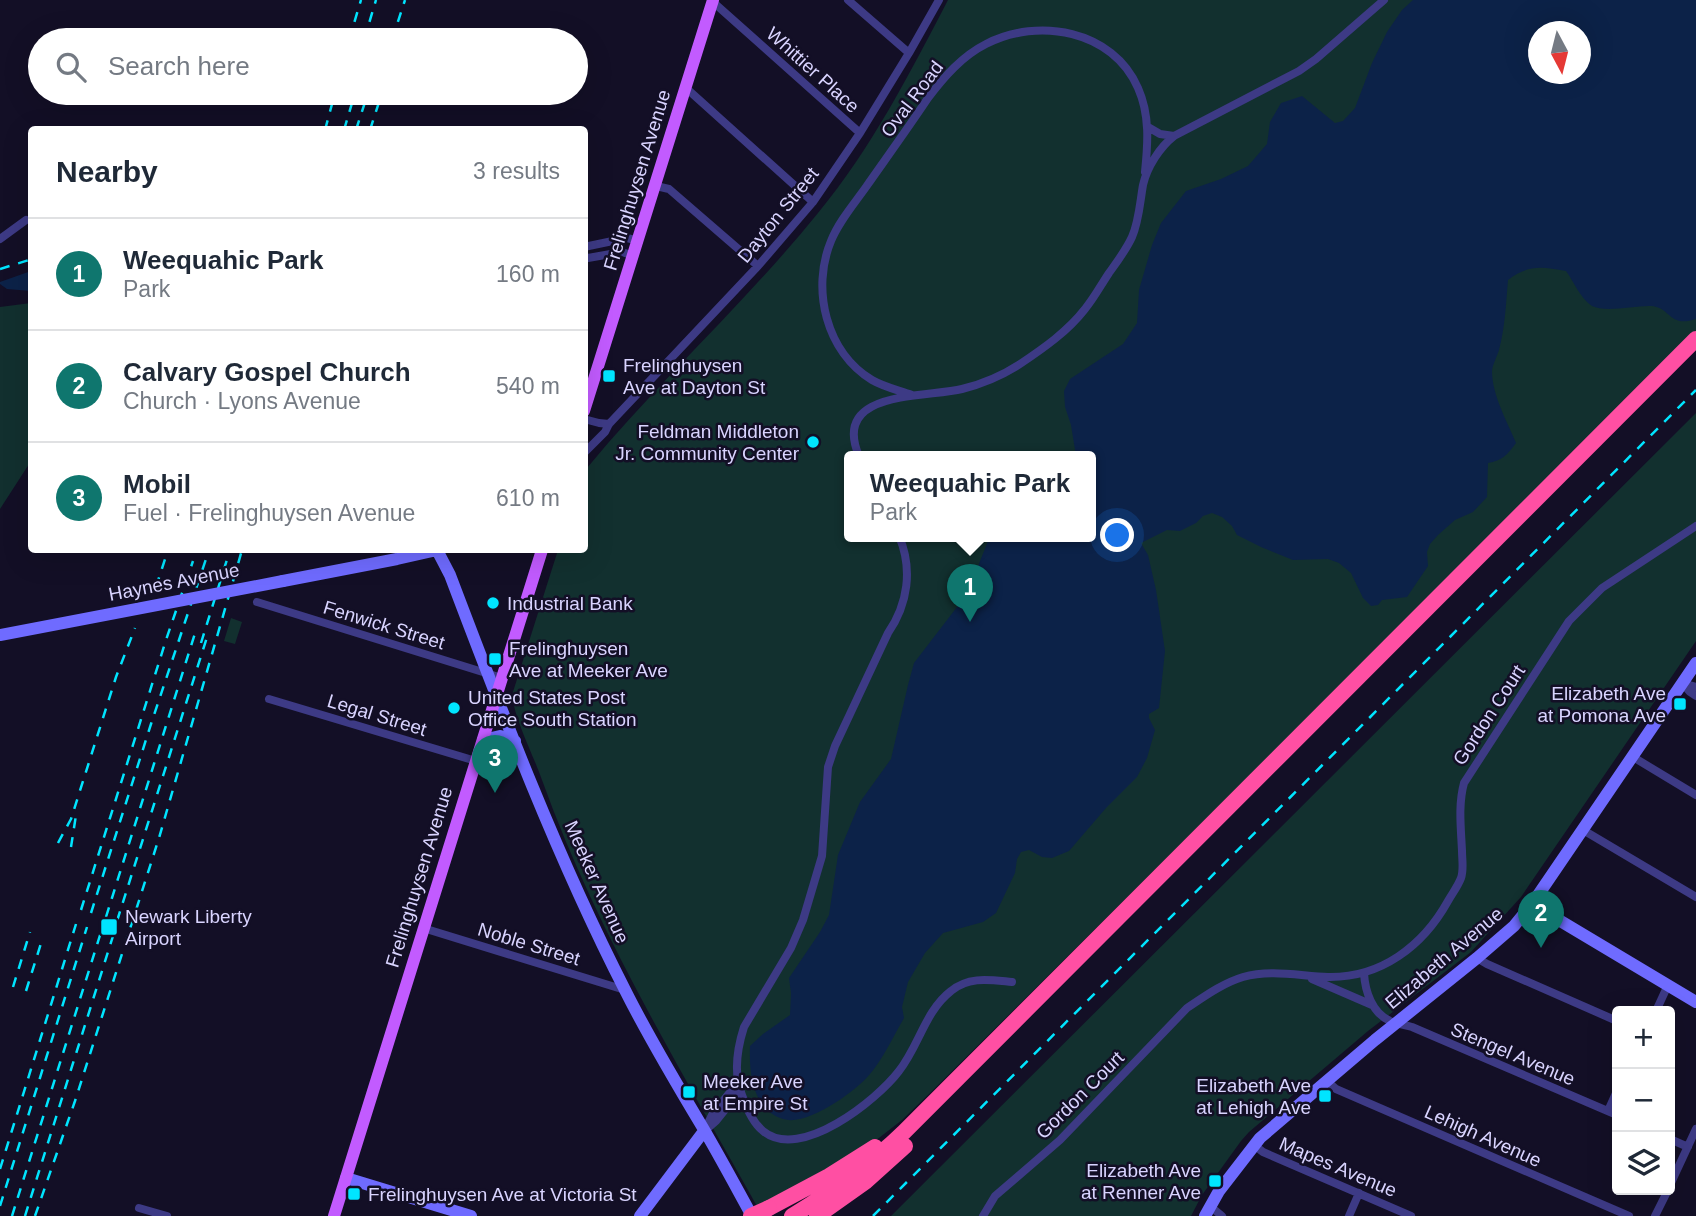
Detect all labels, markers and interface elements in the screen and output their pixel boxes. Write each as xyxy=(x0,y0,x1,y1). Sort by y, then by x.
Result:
north arrow xyxy=(1528,21,1591,84)
street label: Whittier Place xyxy=(762,23,864,117)
search box xyxy=(28,28,588,105)
icon: search xyxy=(52,48,90,86)
text: Search here xyxy=(108,51,250,81)
street label: Oval Road xyxy=(877,57,947,141)
street label: Frelinghuysen Avenue xyxy=(600,87,674,273)
text: Nearby xyxy=(56,155,158,188)
text: 3 results xyxy=(473,158,560,184)
street label: Dayton Street xyxy=(733,163,823,267)
text: Weequahic Park xyxy=(123,245,323,275)
text: 1 xyxy=(73,261,85,287)
text: 160 m xyxy=(496,261,560,287)
text: Park xyxy=(123,276,170,302)
place label: Frelinghuysen Ave at Dayton St xyxy=(623,355,766,398)
text: Calvary Gospel Church xyxy=(123,357,411,387)
marker: Frelinghuysen Ave at Dayton St xyxy=(601,368,617,384)
text: 2 xyxy=(73,373,85,399)
text: 540 m xyxy=(496,373,560,399)
text: Church · Lyons Avenue xyxy=(123,388,361,414)
place label: Feldman Middleton Jr. Community Center xyxy=(615,421,800,464)
marker: Feldman Middleton Jr. Community Center xyxy=(805,434,821,450)
popup xyxy=(844,451,1096,542)
text: Weequahic Park xyxy=(870,468,1070,498)
text: Mobil xyxy=(123,469,191,499)
text: 3 xyxy=(73,485,85,511)
text: 610 m xyxy=(496,485,560,511)
text: Park xyxy=(870,499,917,525)
text: Fuel · Frelinghuysen Avenue xyxy=(123,500,415,526)
your location xyxy=(1100,518,1134,552)
street label: Haynes Avenue xyxy=(107,559,241,605)
pin: 1 xyxy=(947,564,993,622)
place label: Industrial Bank xyxy=(507,593,633,614)
marker: Industrial Bank xyxy=(485,595,501,611)
street label: Fenwick Street xyxy=(321,597,448,654)
place label: Frelinghuysen Ave at Meeker Ave xyxy=(509,638,668,681)
marker: Frelinghuysen Ave at Meeker Ave xyxy=(487,651,503,667)
street label: Gordon Court xyxy=(1449,660,1530,769)
place label: Elizabeth Ave at Pomona Ave xyxy=(1537,683,1666,726)
place label: United States Post Office South Station xyxy=(468,687,637,730)
street label: Legal Street xyxy=(325,690,430,740)
marker: Elizabeth Ave at Pomona Ave xyxy=(1672,696,1688,712)
marker: United States Post Office South Station xyxy=(446,700,462,716)
pin: 3 xyxy=(472,735,518,793)
street label: Frelinghuysen Avenue xyxy=(382,784,456,970)
street label: Meeker Avenue xyxy=(561,818,633,946)
pin: 2 xyxy=(1518,890,1564,948)
street label: Elizabeth Avenue xyxy=(1381,903,1507,1013)
place label: Newark Liberty Airport xyxy=(125,906,252,949)
marker: Newark Liberty Airport xyxy=(99,917,119,937)
street label: Noble Street xyxy=(475,919,583,970)
map controls xyxy=(1612,1006,1675,1195)
button: + xyxy=(1612,1006,1675,1069)
street label: Stengel Avenue xyxy=(1448,1018,1578,1090)
street label: Gordon Court xyxy=(1032,1046,1129,1143)
button: − xyxy=(1612,1069,1675,1132)
place label: Meeker Ave at Empire St xyxy=(703,1071,808,1114)
place label: Elizabeth Ave at Lehigh Ave xyxy=(1196,1075,1311,1118)
marker: Meeker Ave at Empire St xyxy=(681,1084,697,1100)
marker: Elizabeth Ave at Lehigh Ave xyxy=(1317,1088,1333,1104)
street label: Lehigh Avenue xyxy=(1421,1101,1545,1171)
button: layers xyxy=(1612,1132,1675,1195)
street label: Mapes Avenue xyxy=(1276,1133,1400,1201)
place label: Elizabeth Ave at Renner Ave xyxy=(1081,1160,1201,1203)
marker: Elizabeth Ave at Renner Ave xyxy=(1207,1173,1223,1189)
place label: Frelinghuysen Ave at Victoria St xyxy=(368,1184,637,1205)
marker: Frelinghuysen Ave at Victoria St xyxy=(346,1186,362,1202)

